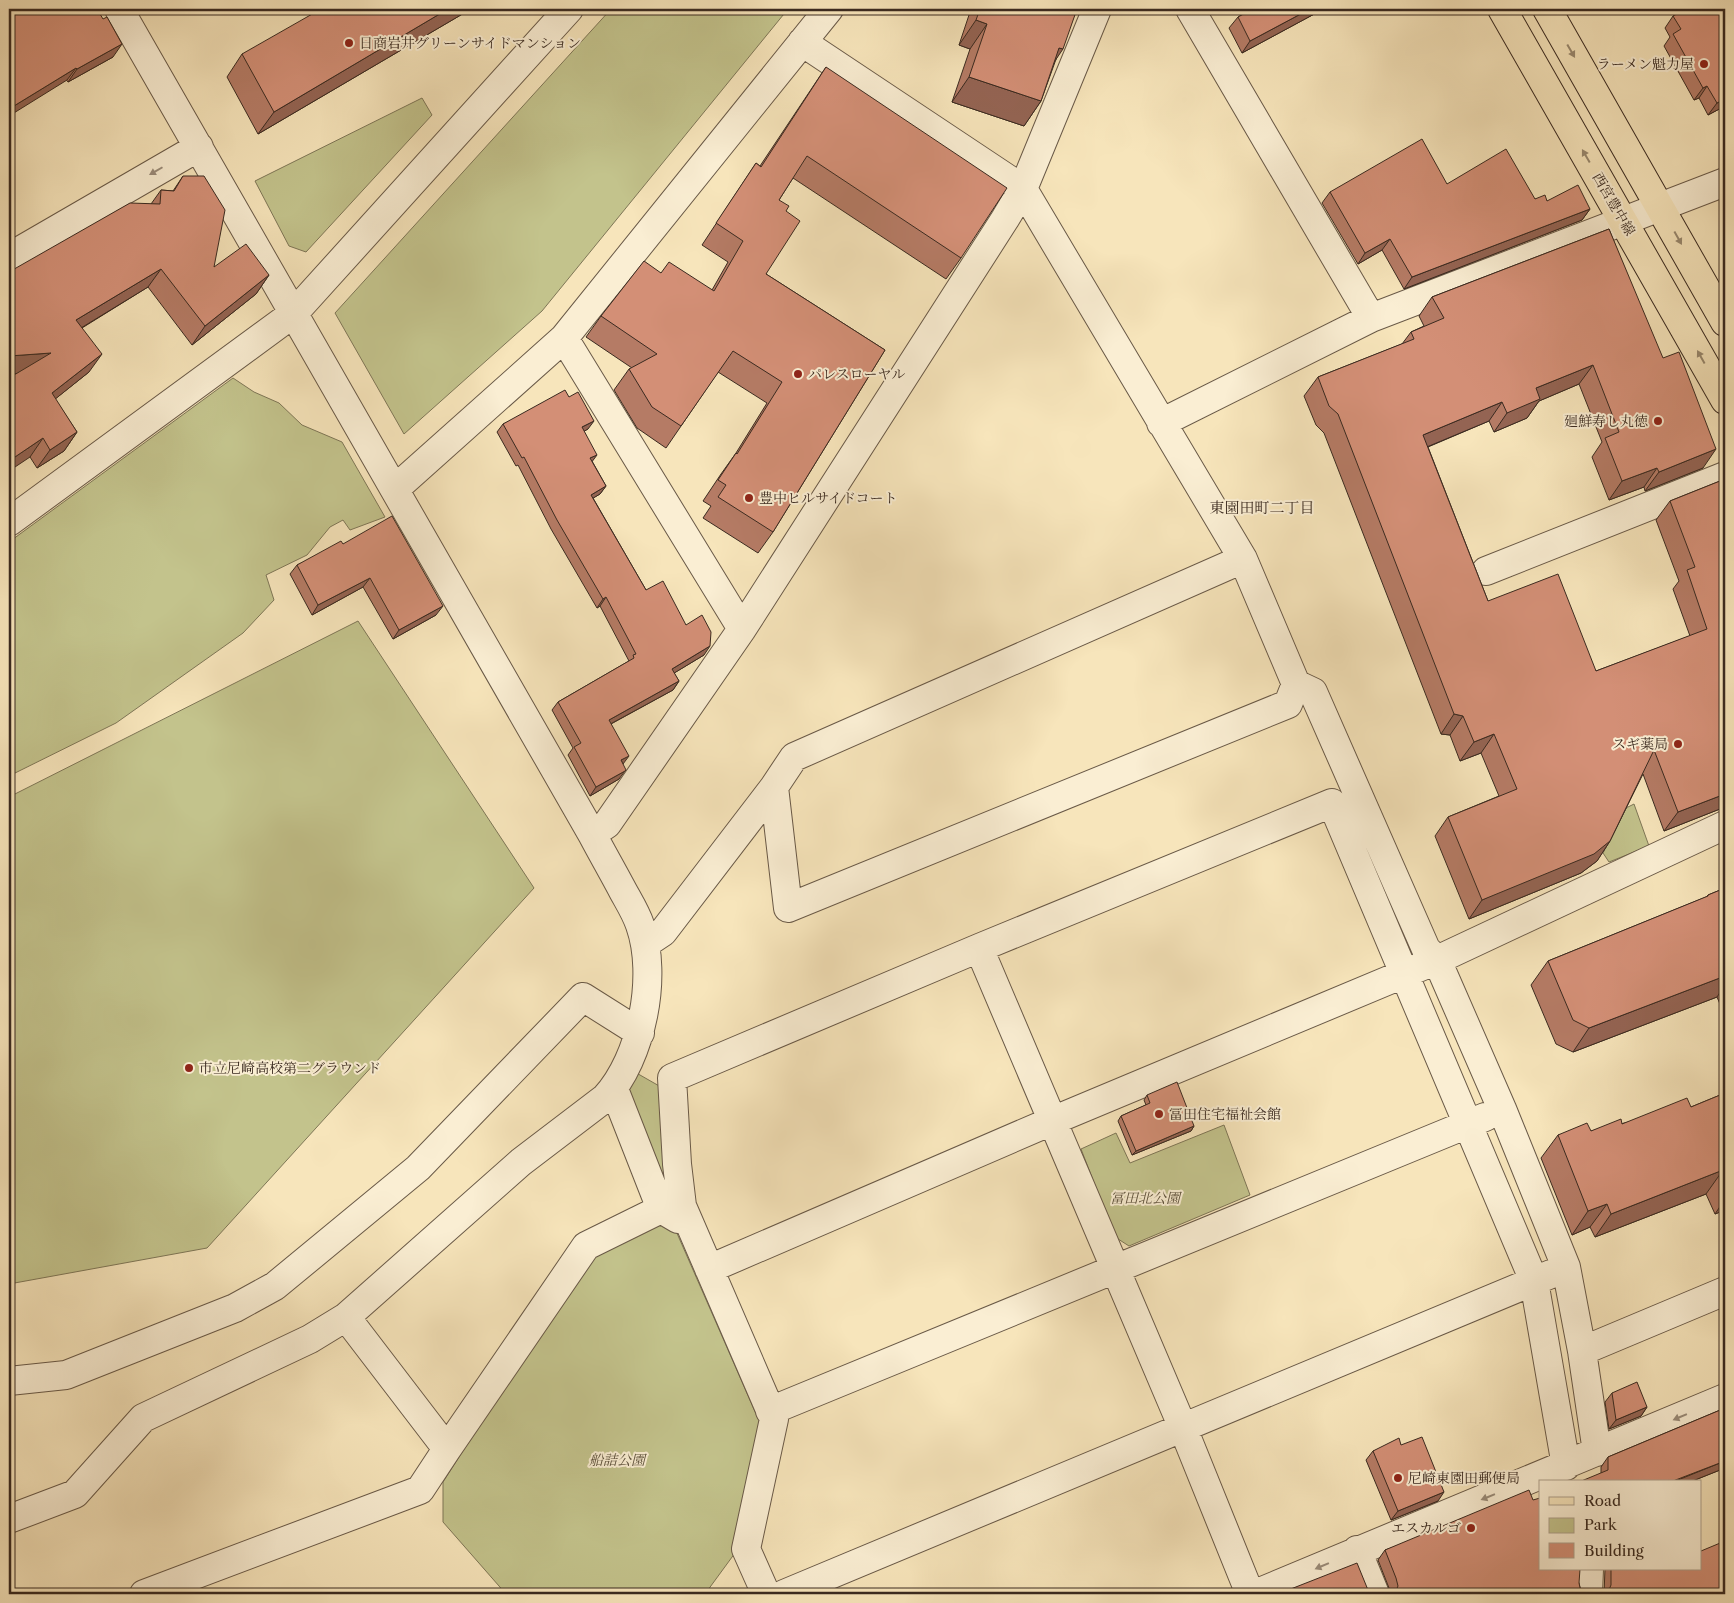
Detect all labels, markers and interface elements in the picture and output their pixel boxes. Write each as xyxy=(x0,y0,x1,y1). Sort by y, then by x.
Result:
place label: 日商岩井グリーンサイドマンション xyxy=(359,34,581,52)
marker: 日商岩井グリーンサイドマンション xyxy=(343,37,355,49)
one-way arrow xyxy=(1567,44,1576,58)
place label: ラーメン魁力屋 xyxy=(1597,55,1694,73)
marker: ラーメン魁力屋 xyxy=(1698,58,1710,70)
one-way arrow xyxy=(1581,149,1590,162)
one-way arrow xyxy=(150,167,163,176)
street label: 西宮豊中線 xyxy=(1589,169,1639,239)
one-way arrow xyxy=(1674,230,1682,245)
one-way arrow xyxy=(1697,351,1706,364)
place label: パレスローヤル xyxy=(808,365,905,383)
marker: パレスローヤル xyxy=(792,368,804,380)
place label: 廻鮮寿し丸徳 xyxy=(1564,412,1648,430)
marker: 廻鮮寿し丸徳 xyxy=(1652,415,1664,427)
place label: 豊中ヒルサイドコート xyxy=(759,489,897,507)
marker: 豊中ヒルサイドコート xyxy=(743,492,755,504)
district label: 東園田町二丁目 xyxy=(1209,498,1315,517)
place label: スギ薬局 xyxy=(1612,735,1668,753)
marker: スギ薬局 xyxy=(1672,738,1684,750)
place label: 市立尼崎高校第二グラウンド xyxy=(199,1059,381,1077)
marker: 市立尼崎高校第二グラウンド xyxy=(183,1062,195,1074)
place label: 冨田住宅福祉会館 xyxy=(1169,1105,1281,1123)
marker: 冨田住宅福祉会館 xyxy=(1153,1108,1165,1120)
park label: 冨田北公園 xyxy=(1110,1189,1182,1207)
one-way arrow xyxy=(1673,1414,1687,1422)
park label: 船詰公園 xyxy=(589,1451,647,1469)
place label: 尼崎東園田郵便局 xyxy=(1408,1469,1520,1487)
marker: 尼崎東園田郵便局 xyxy=(1392,1472,1404,1484)
legend xyxy=(1539,1480,1702,1570)
text: Road xyxy=(1584,1491,1621,1510)
one-way arrow xyxy=(1480,1493,1495,1501)
text: Park xyxy=(1584,1515,1618,1534)
place label: エスカルゴ xyxy=(1391,1519,1461,1537)
marker: エスカルゴ xyxy=(1465,1522,1477,1534)
text: Building xyxy=(1584,1541,1644,1560)
one-way arrow xyxy=(1315,1562,1329,1570)

